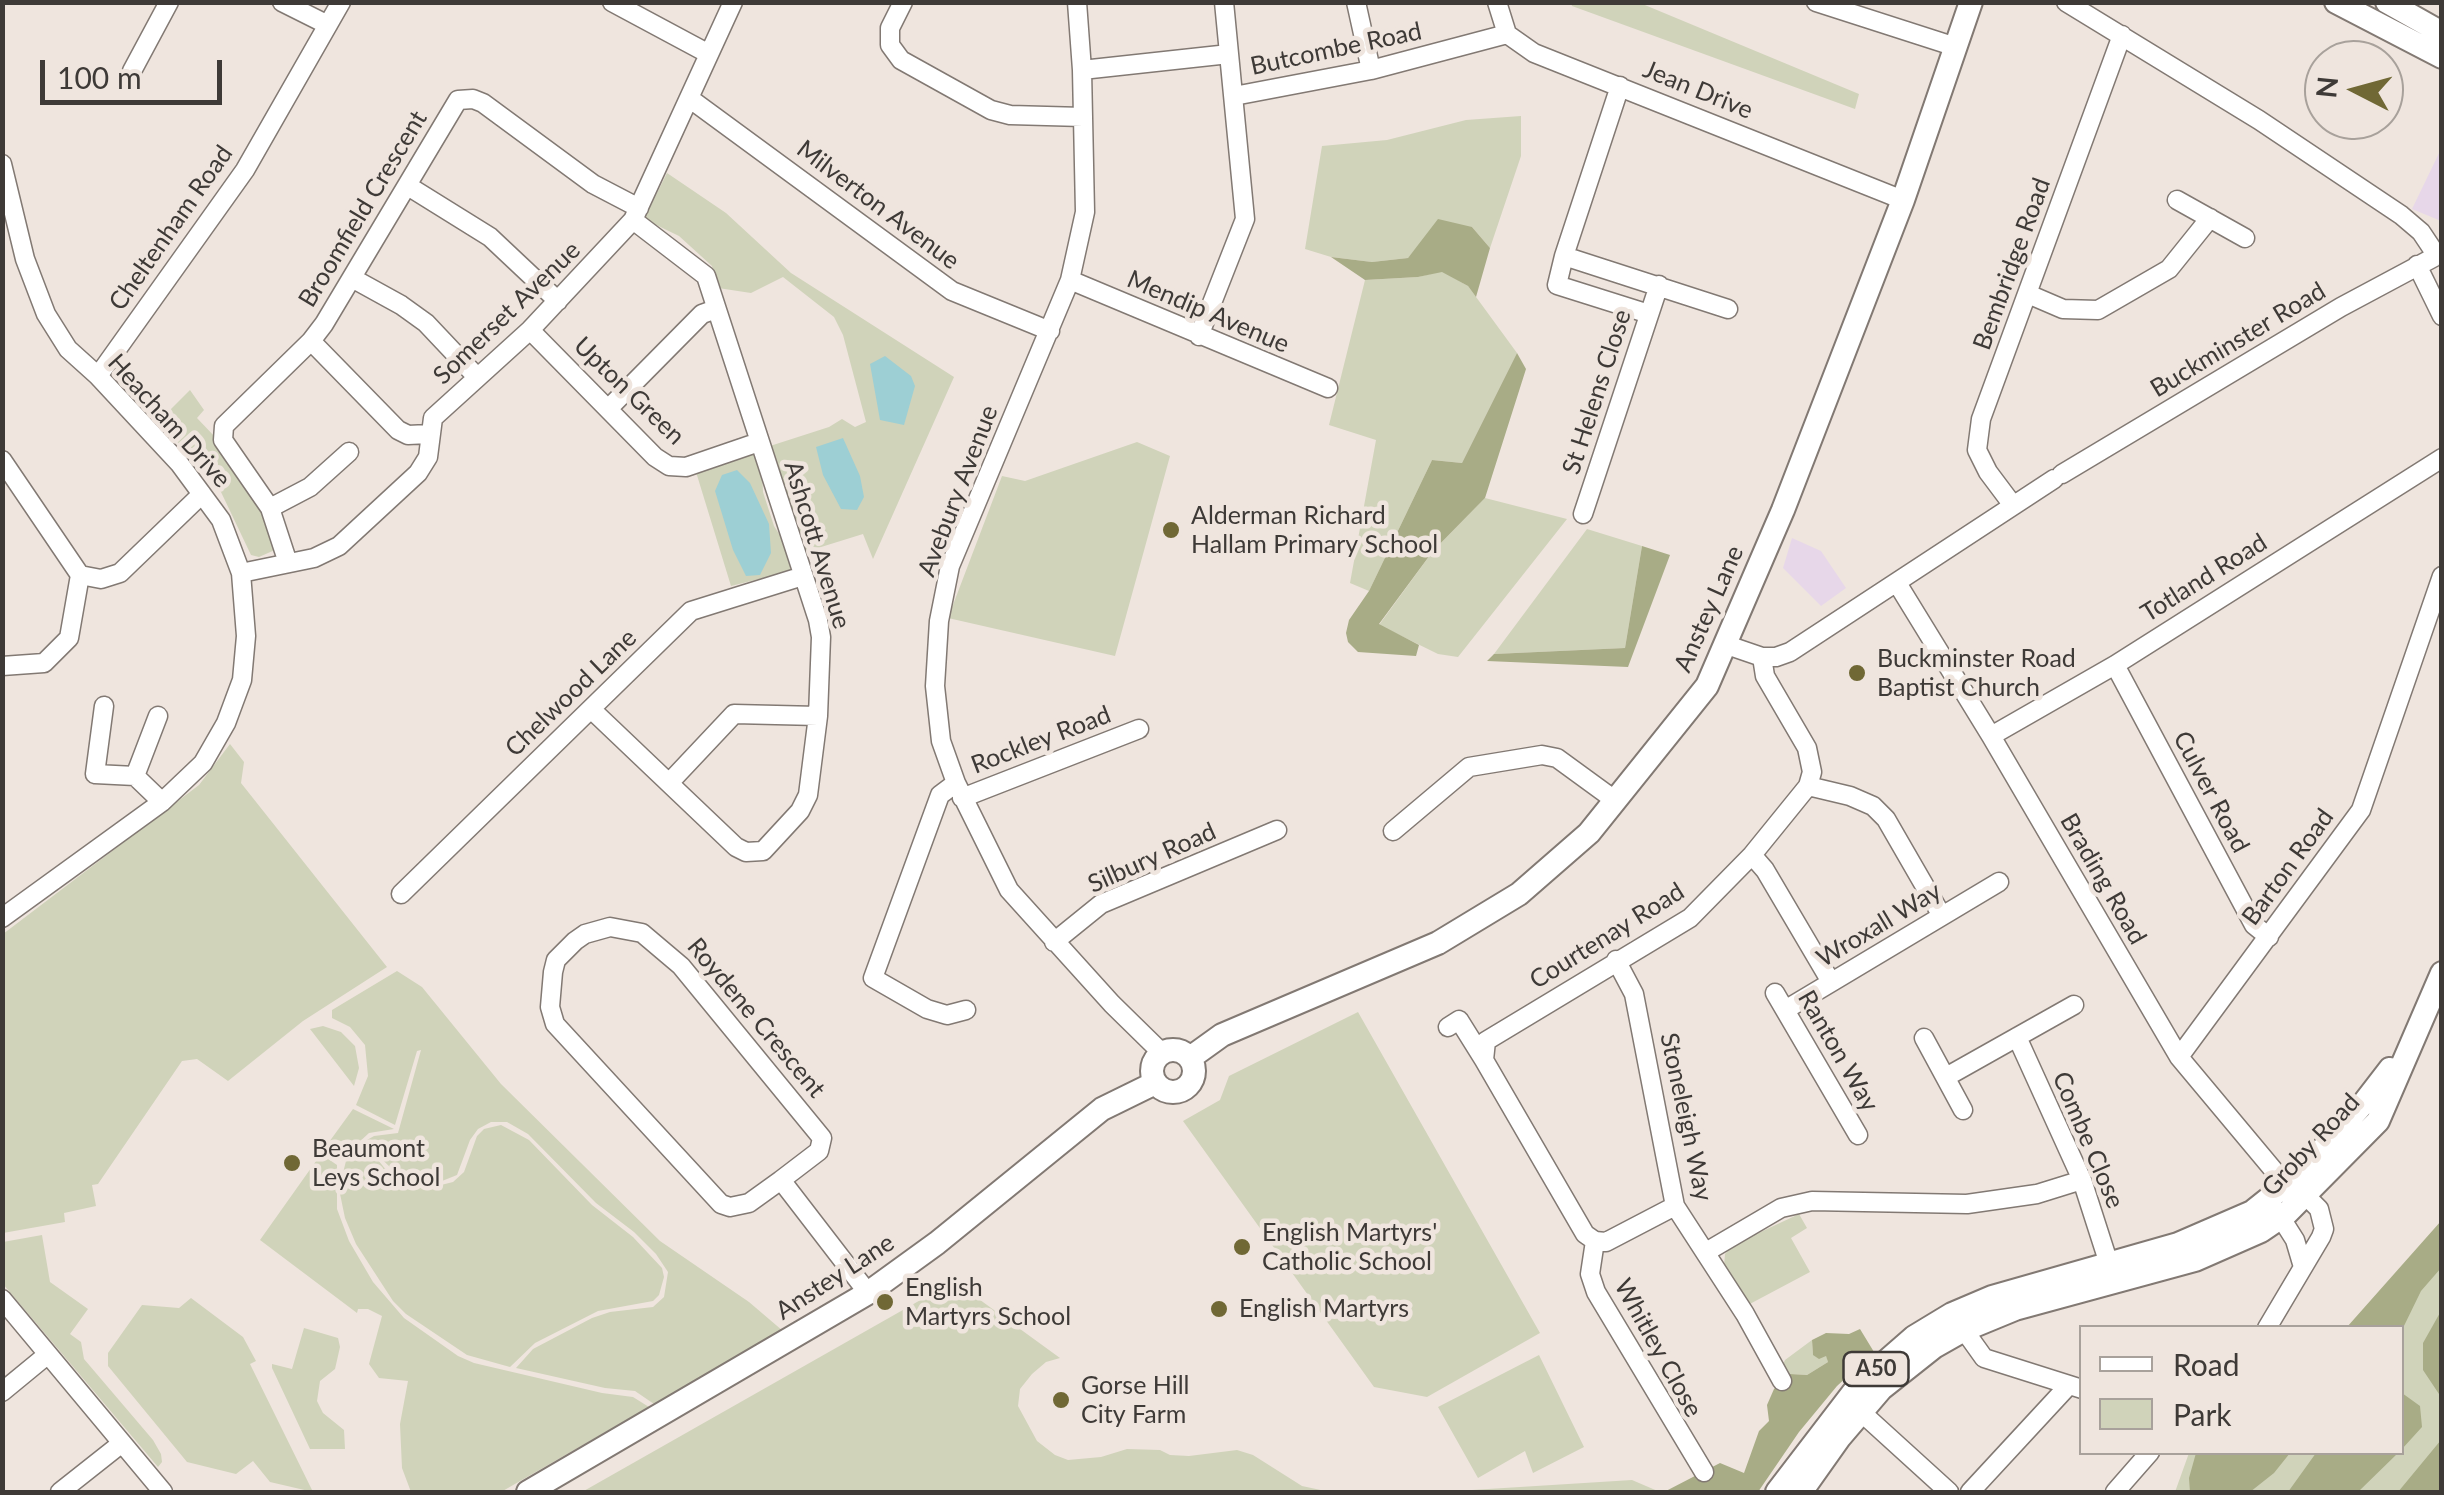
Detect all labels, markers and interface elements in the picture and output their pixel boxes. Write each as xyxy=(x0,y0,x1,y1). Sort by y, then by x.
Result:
street label: Butcombe Road xyxy=(1248,16,1424,82)
scale bar xyxy=(45,40,228,102)
north arrow xyxy=(2304,40,2404,140)
street label: Jean Drive xyxy=(1639,54,1757,126)
text: 100 m xyxy=(57,59,142,95)
text: N xyxy=(2308,75,2344,100)
street label: Broomfield Crescent xyxy=(292,105,434,313)
street label: Milverton Avenue xyxy=(791,134,965,276)
street label: Cheltenham Road xyxy=(103,140,239,316)
street label: Bembridge Road xyxy=(1967,174,2057,354)
street label: Somerset Avenue xyxy=(427,235,587,391)
street label: Mendip Avenue xyxy=(1122,264,1294,360)
street label: Buckminster Road xyxy=(2145,276,2331,404)
street label: St Helens Close xyxy=(1556,306,1638,478)
street label: Upton Green xyxy=(567,331,691,451)
street label: Heacham Drive xyxy=(101,348,237,494)
street label: Avebury Avenue xyxy=(912,401,1004,581)
street label: Ashcott Avenue xyxy=(777,458,857,632)
place label: Alderman Richard Hallam Primary School xyxy=(1191,501,1438,560)
marker: Alderman Richard Hallam Primary School xyxy=(1160,519,1182,541)
street label: Totland Road xyxy=(2136,527,2272,629)
street label: Anstey Lane xyxy=(1668,541,1750,677)
street label: Chelwood Lane xyxy=(499,623,643,763)
place label: Buckminster Road Baptist Church xyxy=(1877,644,2076,703)
marker: Buckminster Road Baptist Church xyxy=(1846,662,1868,684)
street label: Rockley Road xyxy=(967,700,1115,780)
street label: Culver Road xyxy=(2167,726,2255,858)
street label: Barton Road xyxy=(2236,803,2340,931)
street label: Brading Road xyxy=(2054,808,2152,950)
street label: Silbury Road xyxy=(1083,816,1221,900)
street label: Courtenay Road xyxy=(1524,876,1690,996)
street label: Wroxall Way xyxy=(1811,876,1947,974)
street label: Roydene Crescent xyxy=(681,932,831,1104)
street label: Ranton Way xyxy=(1791,985,1885,1117)
street label: Stoneleigh Way xyxy=(1654,1030,1718,1204)
street label: Combe Close xyxy=(2046,1067,2130,1213)
street label: Groby Road xyxy=(2256,1088,2366,1202)
place label: Beaumont Leys School xyxy=(312,1134,440,1193)
marker: Beaumont Leys School xyxy=(281,1152,303,1174)
place label: English Martyrs' Catholic School xyxy=(1262,1218,1437,1277)
street label: Anstey Lane xyxy=(770,1228,900,1326)
marker: English Martyrs' Catholic School xyxy=(1231,1236,1253,1258)
place label: English Martyrs School xyxy=(905,1273,1071,1332)
street label: Whitley Close xyxy=(1608,1274,1708,1422)
marker: English Martyrs School xyxy=(874,1291,896,1313)
place label: English Martyrs xyxy=(1239,1294,1409,1324)
marker: English Martyrs xyxy=(1208,1298,1230,1320)
legend xyxy=(2079,1325,2404,1455)
text: Road xyxy=(2173,1346,2240,1382)
road number: A50 xyxy=(1844,1352,1908,1386)
place label: Gorse Hill City Farm xyxy=(1081,1371,1189,1430)
marker: Gorse Hill City Farm xyxy=(1050,1389,1072,1411)
text: Park xyxy=(2173,1396,2232,1432)

